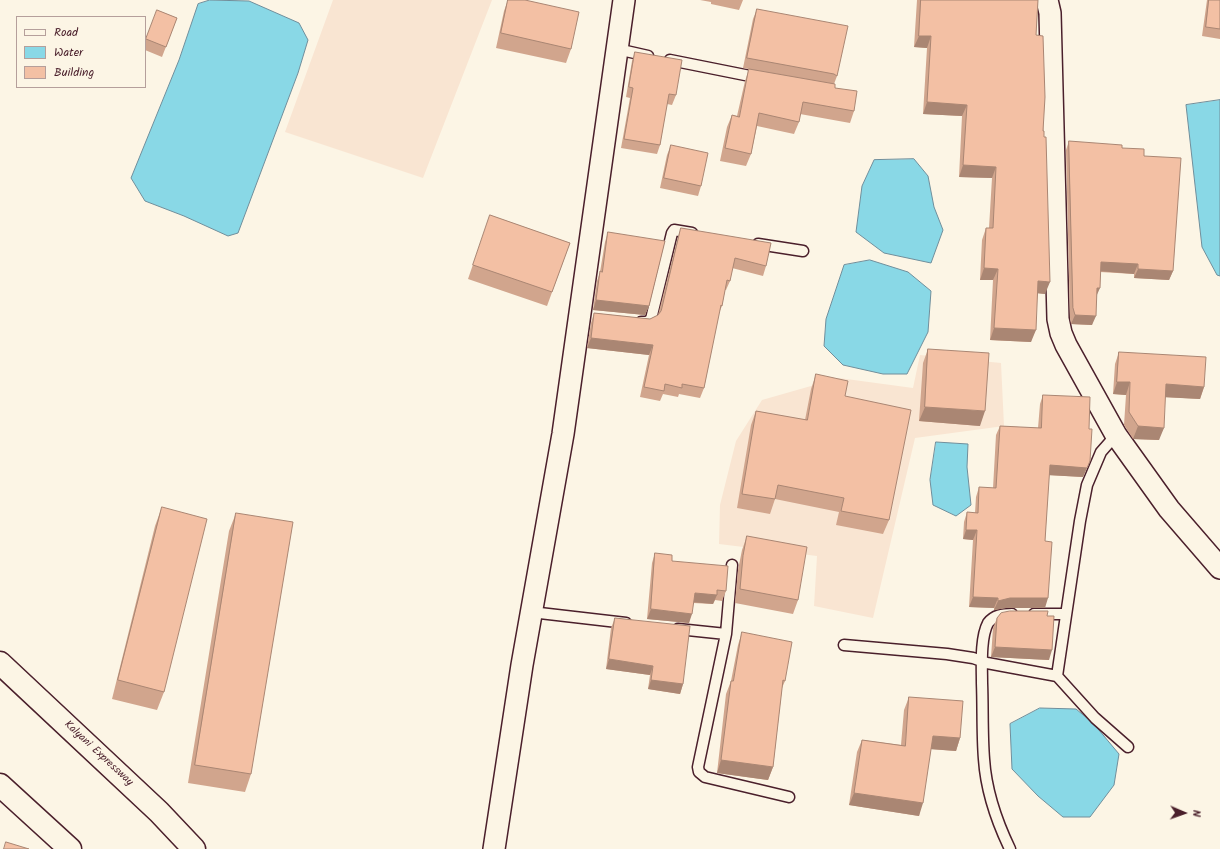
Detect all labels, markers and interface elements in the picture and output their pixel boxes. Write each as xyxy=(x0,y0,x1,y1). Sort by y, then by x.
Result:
legend xyxy=(16,16,146,88)
text: Road xyxy=(54,23,78,42)
text: Water xyxy=(54,43,83,62)
text: Building xyxy=(54,63,94,82)
street label: Kalyani Expressway xyxy=(61,719,135,789)
north arrow xyxy=(1164,793,1204,833)
text: N xyxy=(1187,810,1205,817)

